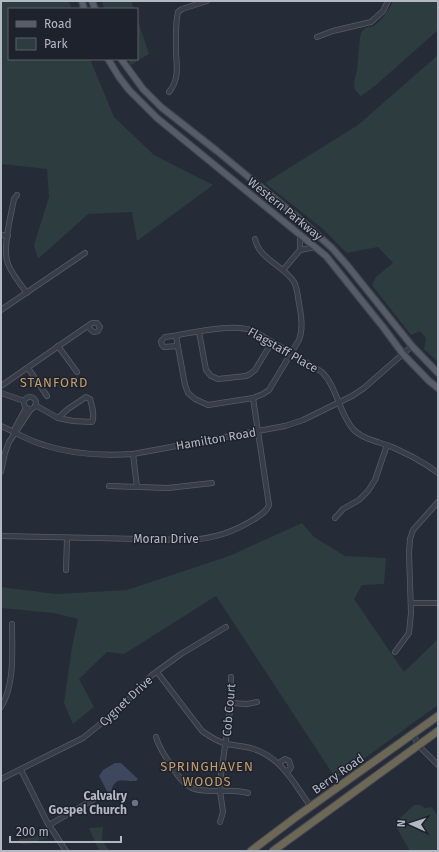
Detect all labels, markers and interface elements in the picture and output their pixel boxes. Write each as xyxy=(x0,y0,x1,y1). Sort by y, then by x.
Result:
legend xyxy=(8,8,138,60)
text: Road xyxy=(44,17,72,31)
text: Park xyxy=(44,37,68,51)
street label: Western Parkway xyxy=(245,175,325,243)
street label: Flagstaff Place xyxy=(246,324,320,376)
district label: STANFORD xyxy=(20,375,88,390)
street label: Hamilton Road xyxy=(175,425,257,453)
street label: Moran Drive xyxy=(133,532,199,546)
street label: Cygnet Drive xyxy=(97,673,155,729)
street label: Cob Court xyxy=(220,682,238,737)
street label: Berry Road xyxy=(309,751,367,797)
district label: SPRINGHAVEN WOODS xyxy=(160,759,254,789)
place label: Calvalry Gospel Church xyxy=(49,789,128,817)
marker: Calvalry Gospel Church xyxy=(130,798,140,808)
north arrow xyxy=(391,804,431,844)
scale bar xyxy=(10,818,121,844)
text: N xyxy=(395,820,408,827)
text: 200 m xyxy=(16,825,49,839)

